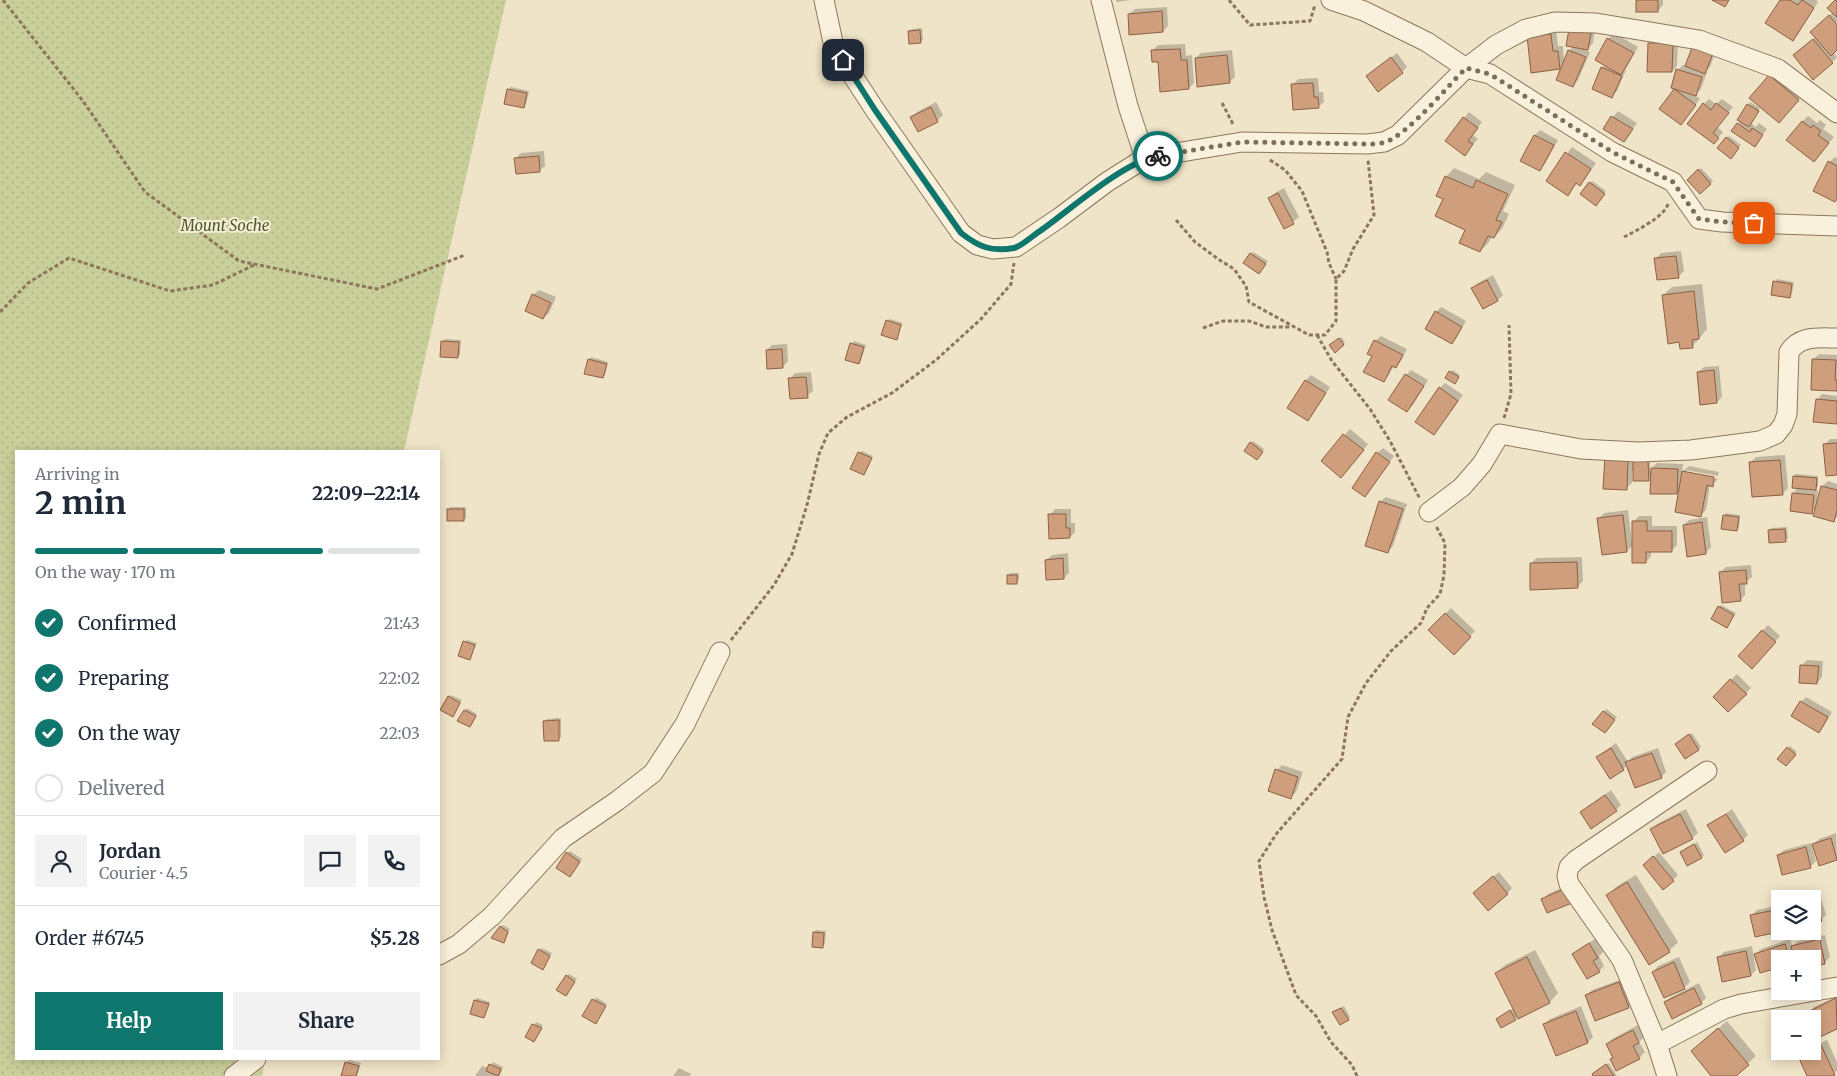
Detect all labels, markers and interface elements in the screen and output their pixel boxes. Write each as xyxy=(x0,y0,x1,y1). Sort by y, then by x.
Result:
pin xyxy=(822,39,864,81)
icon: home xyxy=(829,46,857,74)
courier xyxy=(1133,131,1183,181)
icon: bike xyxy=(1144,142,1172,170)
pin xyxy=(1733,202,1775,244)
icon: bag xyxy=(1740,209,1768,237)
park label: Mount Soche xyxy=(180,216,270,235)
text: Arriving in xyxy=(35,464,120,484)
text: 22:09–22:14 xyxy=(312,481,420,505)
text: 2 min xyxy=(35,483,126,523)
text: On the way · 170 m xyxy=(35,562,175,582)
icon: check xyxy=(35,609,63,637)
text: Confirmed xyxy=(78,611,176,635)
text: 21:43 xyxy=(383,613,420,633)
icon: check xyxy=(35,664,63,692)
text: Preparing xyxy=(78,666,169,690)
text: 22:02 xyxy=(379,668,420,688)
icon: check xyxy=(35,719,63,747)
text: On the way xyxy=(78,721,180,745)
text: 22:03 xyxy=(379,723,420,743)
text: Delivered xyxy=(78,776,165,800)
button: person xyxy=(35,835,87,887)
button: chat xyxy=(304,835,356,887)
button: phone xyxy=(368,835,420,887)
text: Jordan xyxy=(99,839,161,863)
text: Courier · 4.5 xyxy=(99,863,188,883)
map controls xyxy=(1771,890,1821,1060)
button: layers xyxy=(1771,890,1821,940)
text: Order #6745 xyxy=(35,926,145,950)
text: $5.28 xyxy=(370,926,420,950)
button: + xyxy=(1771,950,1821,1000)
button: Help xyxy=(35,992,223,1050)
button: Share xyxy=(233,992,420,1050)
button: − xyxy=(1771,1010,1821,1060)

